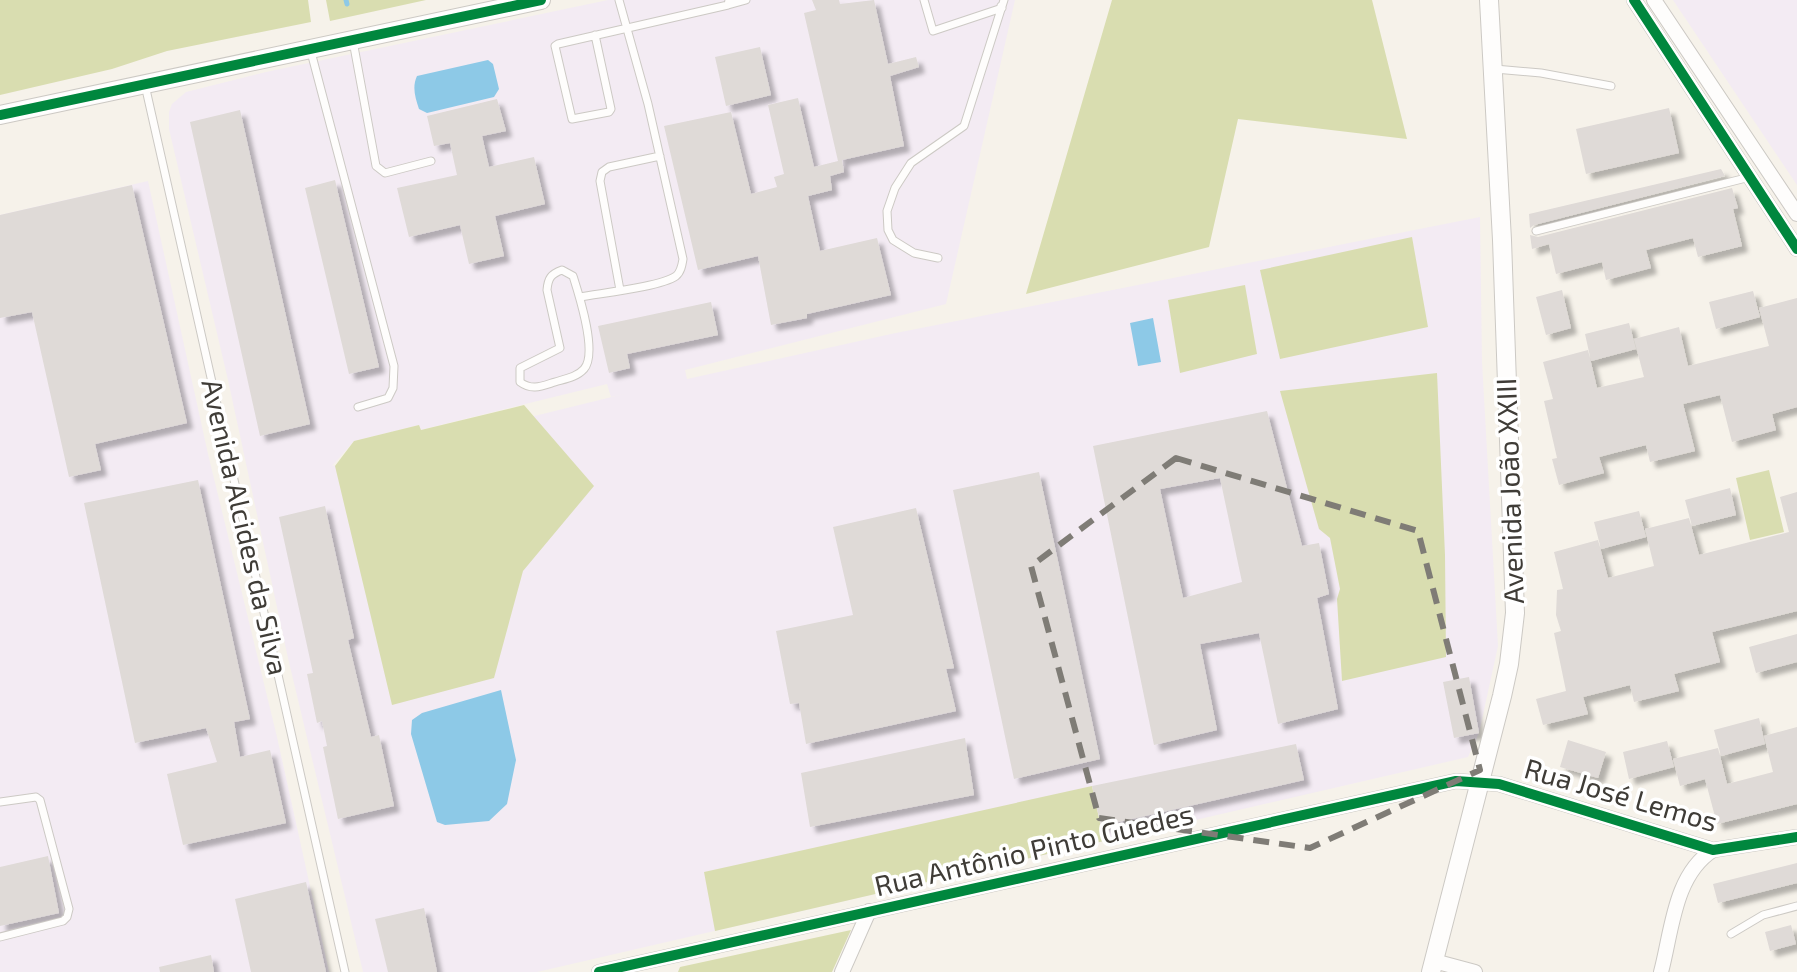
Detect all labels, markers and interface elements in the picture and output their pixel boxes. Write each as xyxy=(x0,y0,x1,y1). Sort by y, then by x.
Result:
street label: Avenida Alcides da Silva xyxy=(195,375,297,678)
street label: Avenida João XXIII xyxy=(1488,378,1530,605)
street label: Rua José Lemos xyxy=(1521,750,1722,838)
street label: Rua Antônio Pinto Guedes xyxy=(871,796,1197,902)

